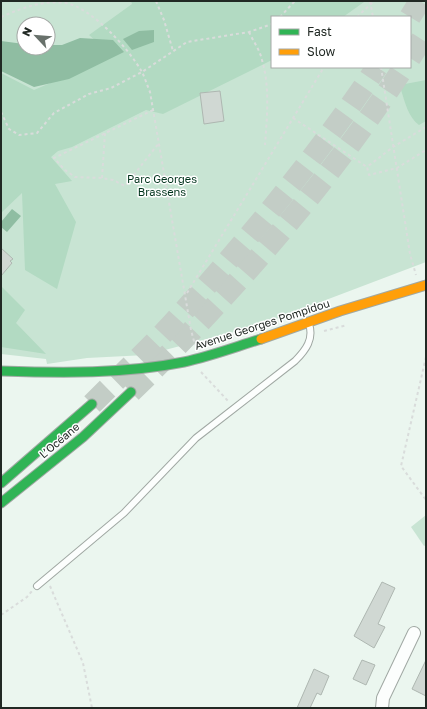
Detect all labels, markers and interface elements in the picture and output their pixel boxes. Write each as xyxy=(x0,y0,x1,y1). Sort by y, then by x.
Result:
north arrow xyxy=(16,16,56,56)
legend xyxy=(271,16,411,68)
text: Fast xyxy=(307,24,332,39)
text: N xyxy=(19,25,34,38)
text: Slow xyxy=(307,44,335,59)
park label: Parc Georges Brassens xyxy=(127,172,197,198)
street label: Avenue Georges Pompidou xyxy=(193,296,331,352)
street label: L’Océane xyxy=(36,420,82,460)

